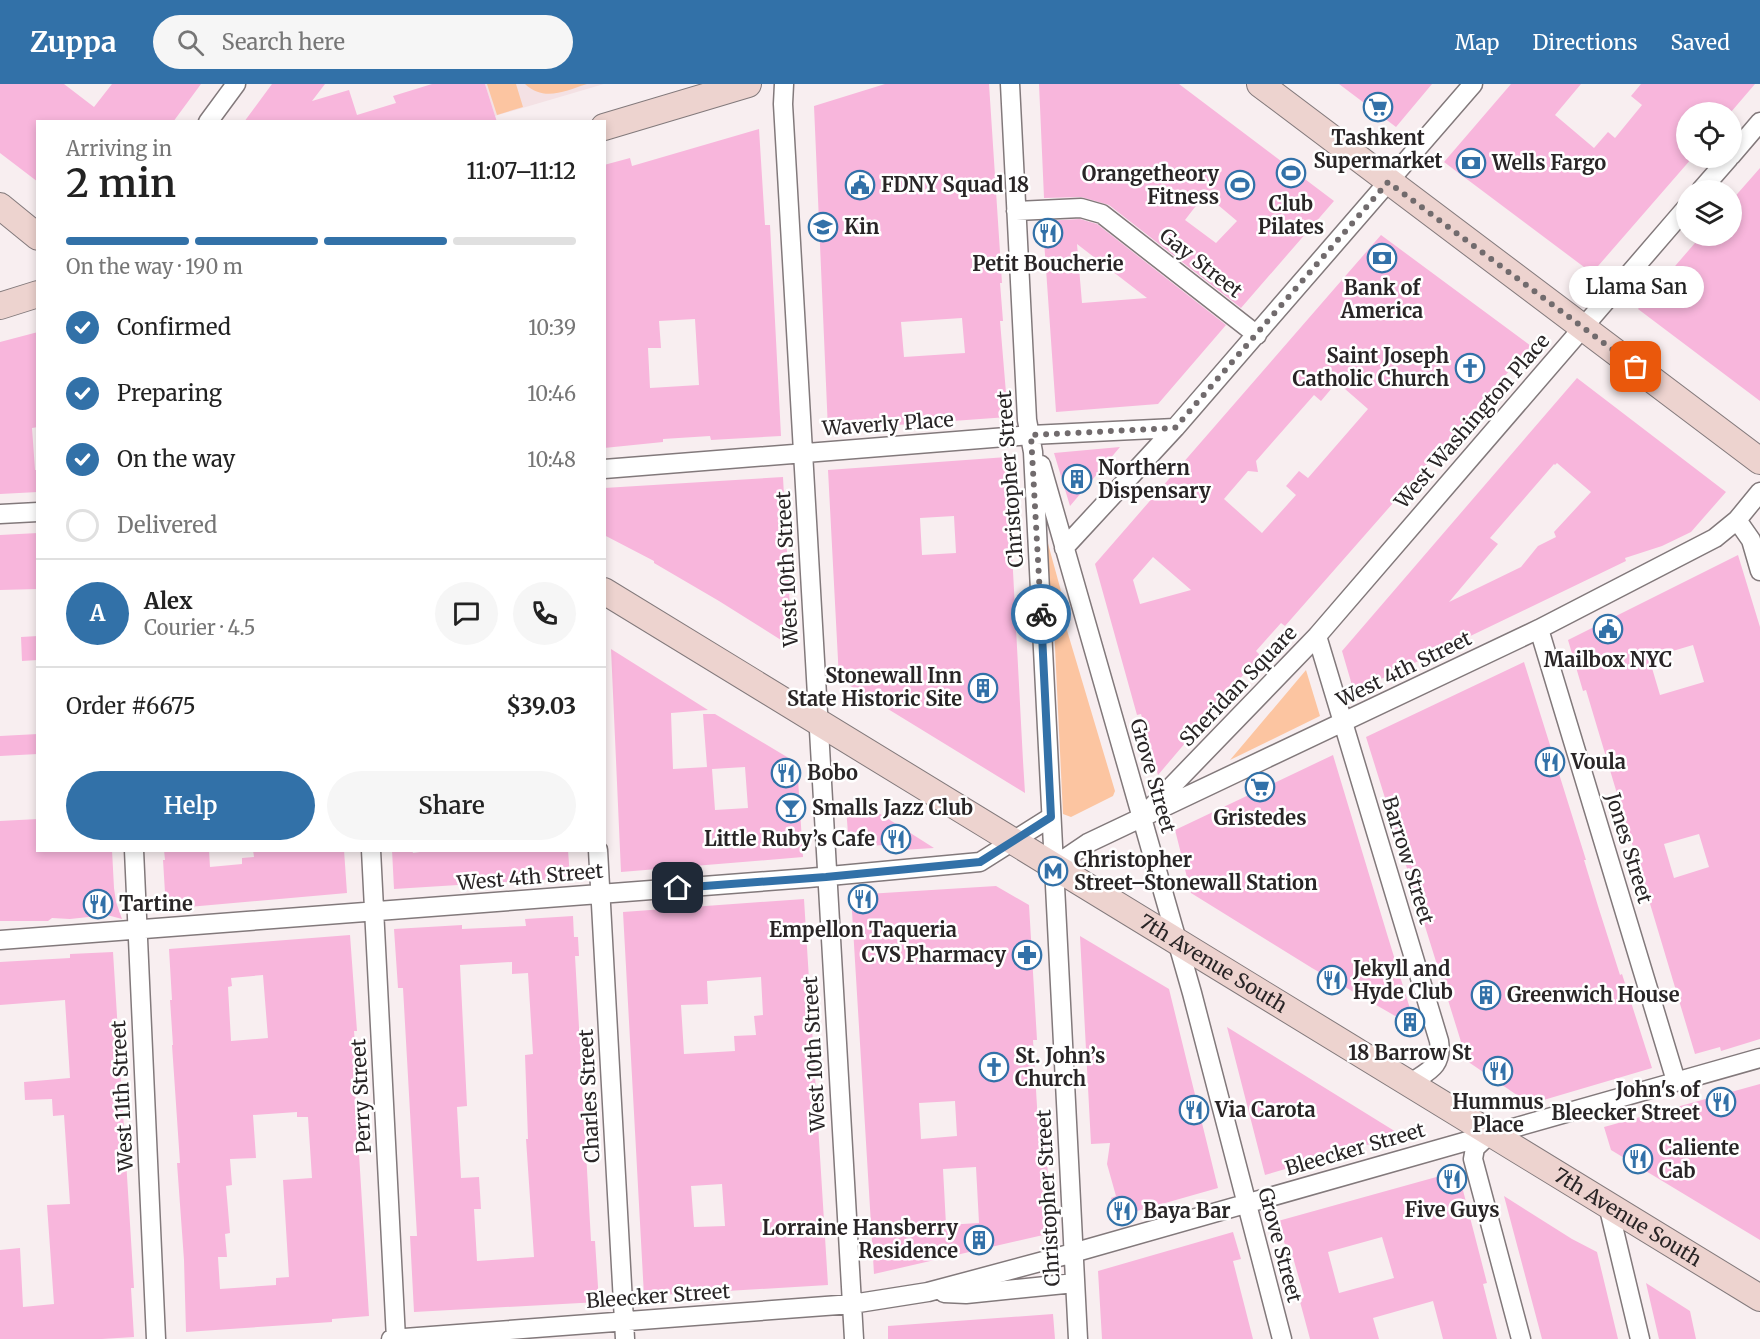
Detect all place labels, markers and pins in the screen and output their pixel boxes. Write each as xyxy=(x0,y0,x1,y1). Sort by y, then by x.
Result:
supermarket icon: Tashkent Supermarket xyxy=(1362,91,1394,123)
place label: Tashkent Supermarket xyxy=(1313,125,1443,173)
bank icon: Wells Fargo xyxy=(1455,147,1487,179)
place label: Wells Fargo xyxy=(1491,150,1606,175)
sports icon: Club Pilates xyxy=(1275,157,1307,189)
place label: Orangetheory Fitness xyxy=(1082,161,1219,209)
public building icon: FDNY Squad 18 xyxy=(844,169,876,201)
sports icon: Orangetheory Fitness xyxy=(1224,169,1256,201)
place label: FDNY Squad 18 xyxy=(881,172,1029,197)
place label: Club Pilates xyxy=(1258,191,1324,239)
school or university icon: Kin xyxy=(807,211,839,243)
place label: Kin xyxy=(844,214,880,239)
restaurant icon: Petit Boucherie xyxy=(1032,217,1064,249)
bank icon: Bank of America xyxy=(1366,242,1398,274)
place label: Petit Boucherie xyxy=(972,251,1124,276)
callout: Llama San xyxy=(1568,265,1704,307)
place label: Bank of America xyxy=(1340,275,1423,323)
pin xyxy=(1610,341,1661,392)
place label: Saint Joseph Catholic Church xyxy=(1292,343,1450,391)
church icon: Saint Joseph Catholic Church xyxy=(1454,352,1486,384)
place label: Northern Dispensary xyxy=(1098,455,1211,503)
building icon: Northern Dispensary xyxy=(1061,463,1093,495)
public building icon: Mailbox NYC xyxy=(1592,613,1624,645)
place label: Mailbox NYC xyxy=(1544,647,1672,672)
place label: Stonewall Inn State Historic Site xyxy=(787,663,962,711)
building icon: Stonewall Inn State Historic Site xyxy=(967,672,999,704)
restaurant icon: Voula xyxy=(1534,746,1566,778)
place label: Voula xyxy=(1570,749,1626,774)
restaurant icon: Bobo xyxy=(770,757,802,789)
place label: Bobo xyxy=(807,760,858,785)
supermarket icon: Gristedes xyxy=(1244,771,1276,803)
bar icon: Smalls Jazz Club xyxy=(775,792,807,824)
place label: Smalls Jazz Club xyxy=(812,795,973,820)
place label: Gristedes xyxy=(1213,805,1307,830)
restaurant icon: Little Ruby’s Cafe xyxy=(880,823,912,855)
place label: Little Ruby’s Cafe xyxy=(704,826,875,851)
place label: Christopher Street–Stonewall Station xyxy=(1074,847,1318,895)
metro station icon: Christopher Street–Stonewall Station xyxy=(1037,855,1069,887)
pin xyxy=(652,862,703,913)
restaurant icon: Empellon Taqueria xyxy=(847,883,879,915)
restaurant icon: Tartine xyxy=(82,888,114,920)
place label: Tartine xyxy=(119,891,193,916)
place label: Empellon Taqueria xyxy=(769,917,957,942)
pharmacy icon: CVS Pharmacy xyxy=(1011,939,1043,971)
place label: CVS Pharmacy xyxy=(862,942,1006,967)
place label: Jekyll and Hyde Club xyxy=(1352,956,1453,1004)
restaurant icon: Jekyll and Hyde Club xyxy=(1316,964,1348,996)
building icon: Greenwich House xyxy=(1470,979,1502,1011)
place label: Greenwich House xyxy=(1507,982,1680,1007)
building icon: 18 Barrow St xyxy=(1394,1006,1426,1038)
place label: 18 Barrow St xyxy=(1348,1040,1472,1065)
place label: St. John’s Church xyxy=(1015,1043,1105,1091)
church icon: St. John’s Church xyxy=(978,1051,1010,1083)
restaurant icon: Hummus Place xyxy=(1482,1055,1514,1087)
place label: John's of Bleecker Street xyxy=(1551,1077,1701,1125)
restaurant icon: John's of Bleecker Street xyxy=(1705,1086,1737,1118)
place label: Hummus Place xyxy=(1452,1089,1544,1137)
restaurant icon: Via Carota xyxy=(1178,1094,1210,1126)
place label: Via Carota xyxy=(1214,1097,1316,1122)
place label: Caliente Cab xyxy=(1659,1135,1739,1183)
restaurant icon: Caliente Cab xyxy=(1622,1143,1654,1175)
restaurant icon: Five Guys xyxy=(1436,1163,1468,1195)
restaurant icon: Baya Bar xyxy=(1106,1195,1138,1227)
place label: Five Guys xyxy=(1404,1197,1500,1222)
place label: Baya Bar xyxy=(1143,1198,1231,1223)
place label: Lorraine Hansberry Residence xyxy=(762,1215,958,1263)
building icon: Lorraine Hansberry Residence xyxy=(963,1224,995,1256)

